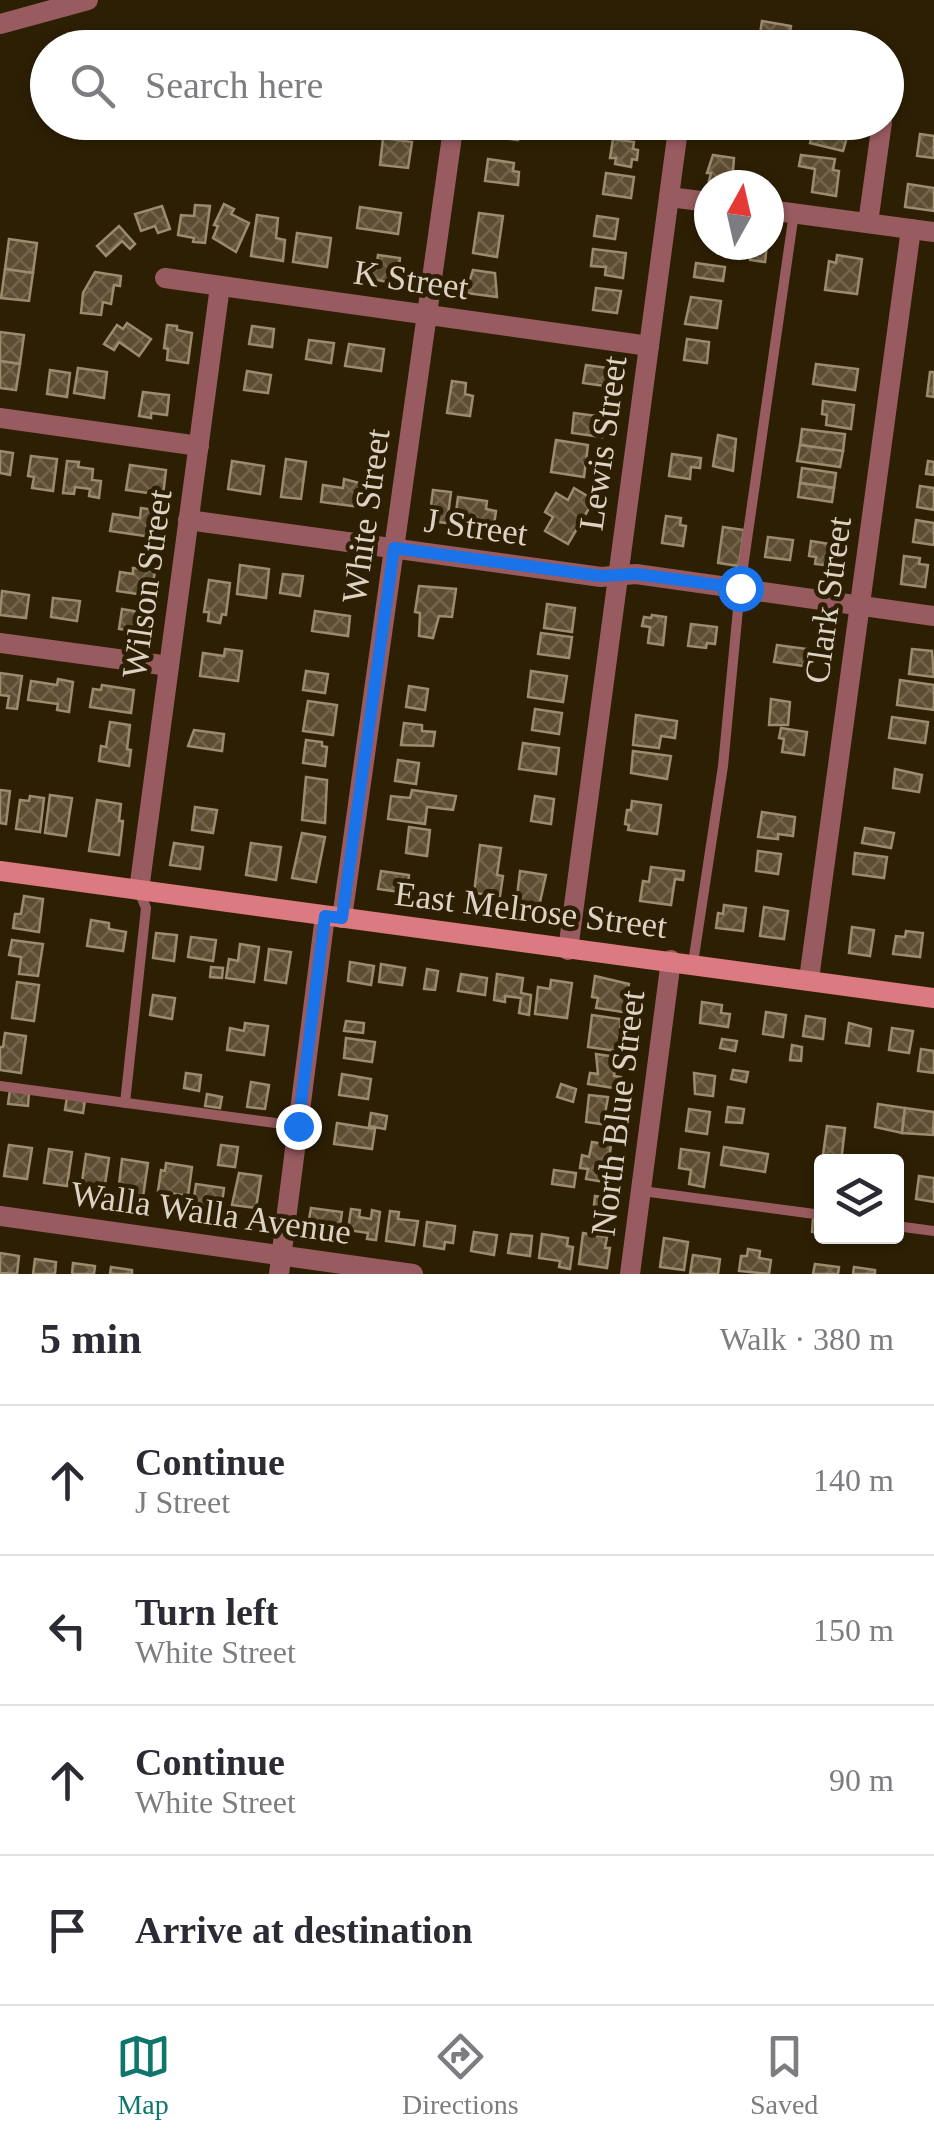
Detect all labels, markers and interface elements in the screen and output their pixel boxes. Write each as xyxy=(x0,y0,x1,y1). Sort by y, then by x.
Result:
search box xyxy=(30,30,904,140)
icon: search xyxy=(65,58,120,113)
text: Search here xyxy=(145,64,323,106)
north arrow xyxy=(694,170,784,260)
street label: K Street xyxy=(351,253,471,307)
street label: Lewis Street xyxy=(571,353,635,533)
street label: White Street xyxy=(334,426,398,606)
street label: Wilson Street xyxy=(114,487,180,681)
street label: J Street xyxy=(422,500,530,554)
street label: Clark Street xyxy=(797,514,859,686)
route start xyxy=(718,566,764,612)
street label: East Melrose Street xyxy=(393,874,670,946)
street label: North Blue Street xyxy=(584,988,652,1238)
route end xyxy=(276,1104,322,1150)
map controls xyxy=(814,1154,904,1244)
button: layers xyxy=(814,1154,904,1244)
street label: Walla Walla Avenue xyxy=(68,1174,354,1252)
text: 5 min xyxy=(40,1316,142,1362)
text: Walk · 380 m xyxy=(720,1321,894,1357)
text: Continue xyxy=(135,1441,285,1483)
icon: ahead xyxy=(40,1453,95,1508)
text: 140 m xyxy=(813,1462,894,1498)
text: J Street xyxy=(135,1484,230,1520)
text: Turn left xyxy=(135,1591,278,1633)
icon: left xyxy=(40,1603,95,1658)
text: 150 m xyxy=(813,1612,894,1648)
text: White Street xyxy=(135,1634,296,1670)
text: Continue xyxy=(135,1741,285,1783)
icon: ahead xyxy=(40,1753,95,1808)
text: 90 m xyxy=(829,1762,894,1798)
text: White Street xyxy=(135,1784,296,1820)
icon: arrive xyxy=(40,1903,95,1958)
text: Arrive at destination xyxy=(135,1909,473,1951)
tab: Map xyxy=(116,2029,171,2121)
tab: Directions xyxy=(402,2029,519,2121)
tab: Saved xyxy=(750,2029,818,2121)

